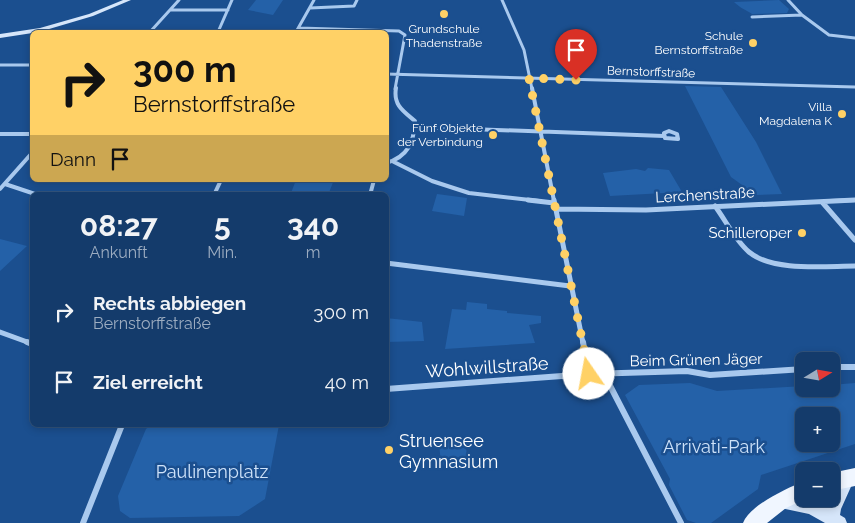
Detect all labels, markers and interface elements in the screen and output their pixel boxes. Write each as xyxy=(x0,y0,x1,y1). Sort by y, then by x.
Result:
marker: Grundschule Thadenstraße xyxy=(438,8,450,20)
place label: Grundschule Thadenstraße xyxy=(406,22,482,50)
pin xyxy=(555,29,597,80)
place label: Schule Bernstorffstraße xyxy=(655,29,743,57)
icon: arrive xyxy=(562,36,590,64)
marker: Schule Bernstorffstraße xyxy=(747,37,759,49)
text: 300 m xyxy=(133,49,237,90)
icon: right xyxy=(50,50,115,115)
street label: Bernstorffstraße xyxy=(607,63,695,81)
text: Bernstorffstraße xyxy=(133,91,295,117)
place label: Villa Magdalena K xyxy=(759,100,832,128)
marker: Villa Magdalena K xyxy=(836,108,848,120)
place label: Fünf Objekte der Verbindung xyxy=(397,121,483,149)
marker: Fünf Objekte der Verbindung xyxy=(487,129,499,141)
icon: arrive xyxy=(106,145,134,173)
text: Dann xyxy=(50,148,96,170)
street label: Lerchenstraße xyxy=(655,183,755,207)
text: 08:27 xyxy=(80,208,157,243)
text: 5 xyxy=(214,208,231,243)
text: 340 xyxy=(287,208,339,243)
place label: Schilleroper xyxy=(708,224,793,242)
marker: Schilleroper xyxy=(796,227,808,239)
text: Ankunft xyxy=(90,243,148,262)
text: Min. xyxy=(207,243,237,262)
text: m xyxy=(306,243,320,262)
text: Rechts abbiegen xyxy=(93,292,246,314)
icon: right xyxy=(50,298,78,326)
text: 300 m xyxy=(313,301,369,323)
text: Bernstorffstraße xyxy=(93,314,211,333)
position arrow xyxy=(562,347,614,399)
street label: Beim Grünen Jäger xyxy=(629,350,763,370)
street label: Wohlwillstraße xyxy=(425,352,550,382)
north arrow xyxy=(795,352,840,398)
map controls xyxy=(795,352,840,507)
icon: arrive xyxy=(50,368,78,396)
text: Ziel erreicht xyxy=(93,371,203,393)
text: 40 m xyxy=(325,371,369,393)
button: + xyxy=(795,407,840,452)
place label: Struensee Gymnasium xyxy=(399,430,498,472)
park label: Arrivati-Park xyxy=(663,436,766,457)
marker: Struensee Gymnasium xyxy=(383,444,395,456)
park label: Paulinenplatz xyxy=(156,461,268,482)
button: − xyxy=(795,462,840,507)

